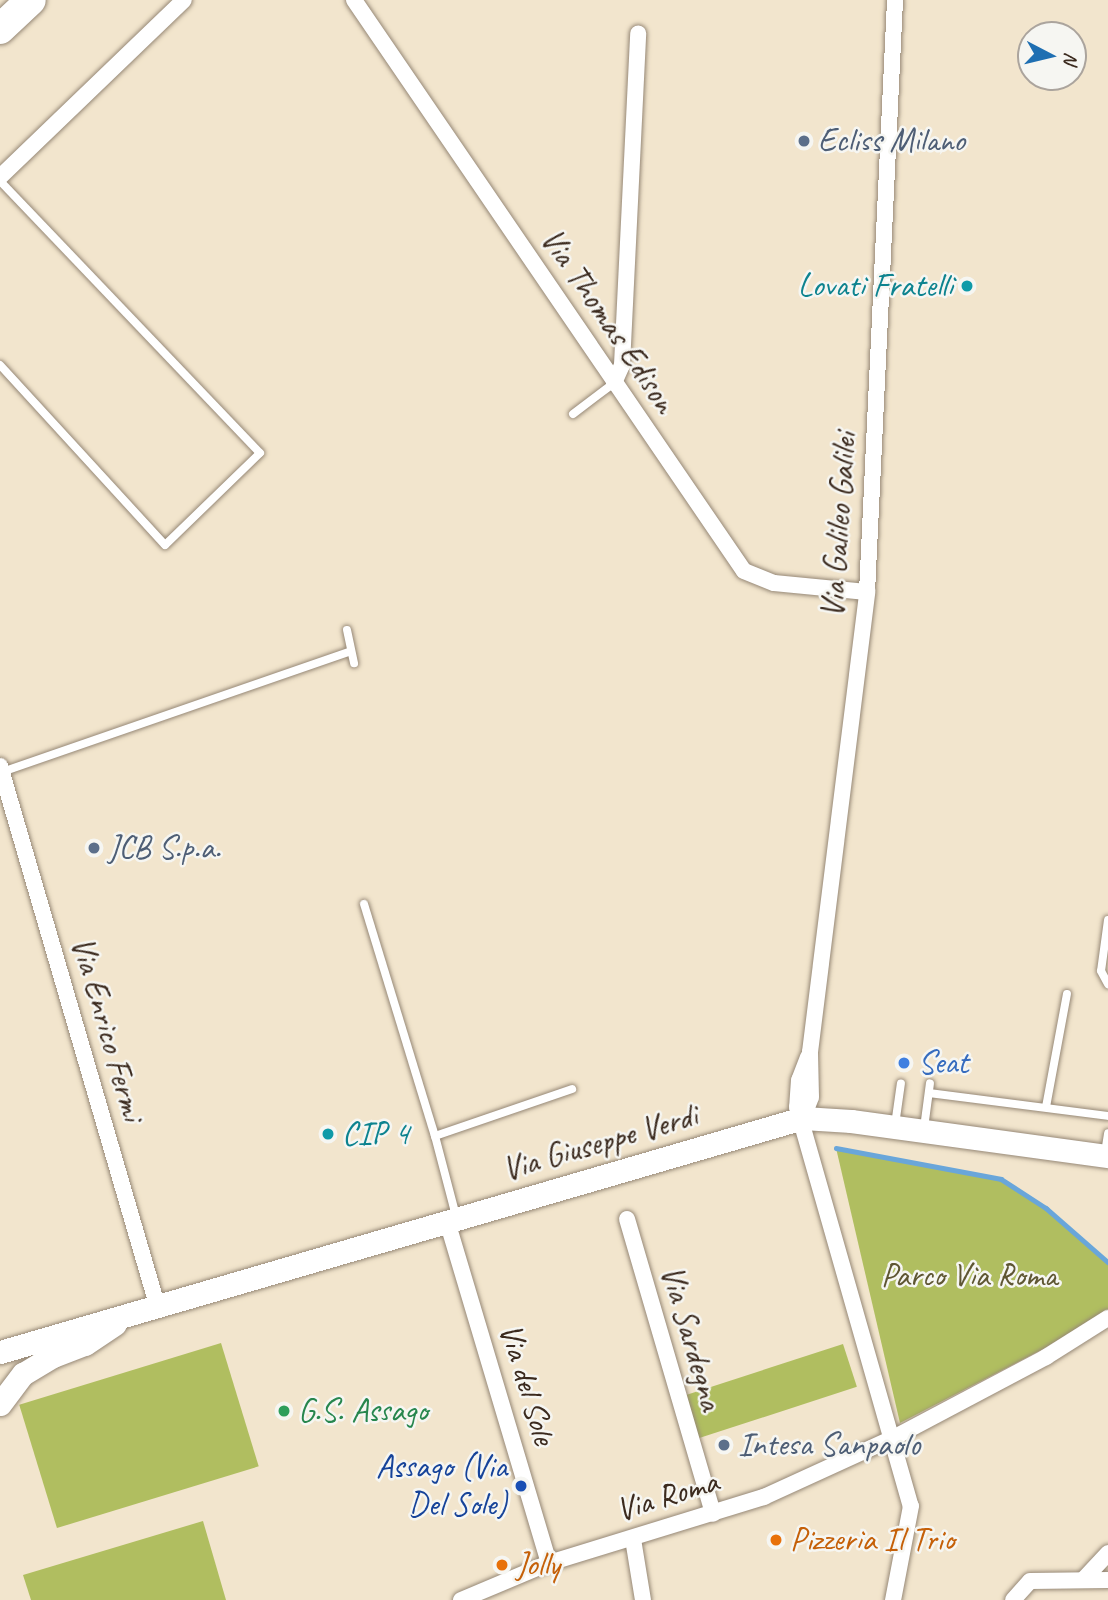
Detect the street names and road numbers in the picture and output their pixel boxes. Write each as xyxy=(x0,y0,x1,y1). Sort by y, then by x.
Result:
street label: Via Thomas Edison xyxy=(532,222,684,420)
street label: Via Galileo Galilei xyxy=(813,431,865,619)
street label: Via Enrico Fermi xyxy=(62,933,152,1125)
street label: Via Giuseppe Verdi xyxy=(498,1096,702,1190)
street label: Via Sardegna xyxy=(651,1261,731,1415)
street label: Via del Sole xyxy=(490,1319,564,1449)
street label: Via Roma xyxy=(611,1462,723,1530)

